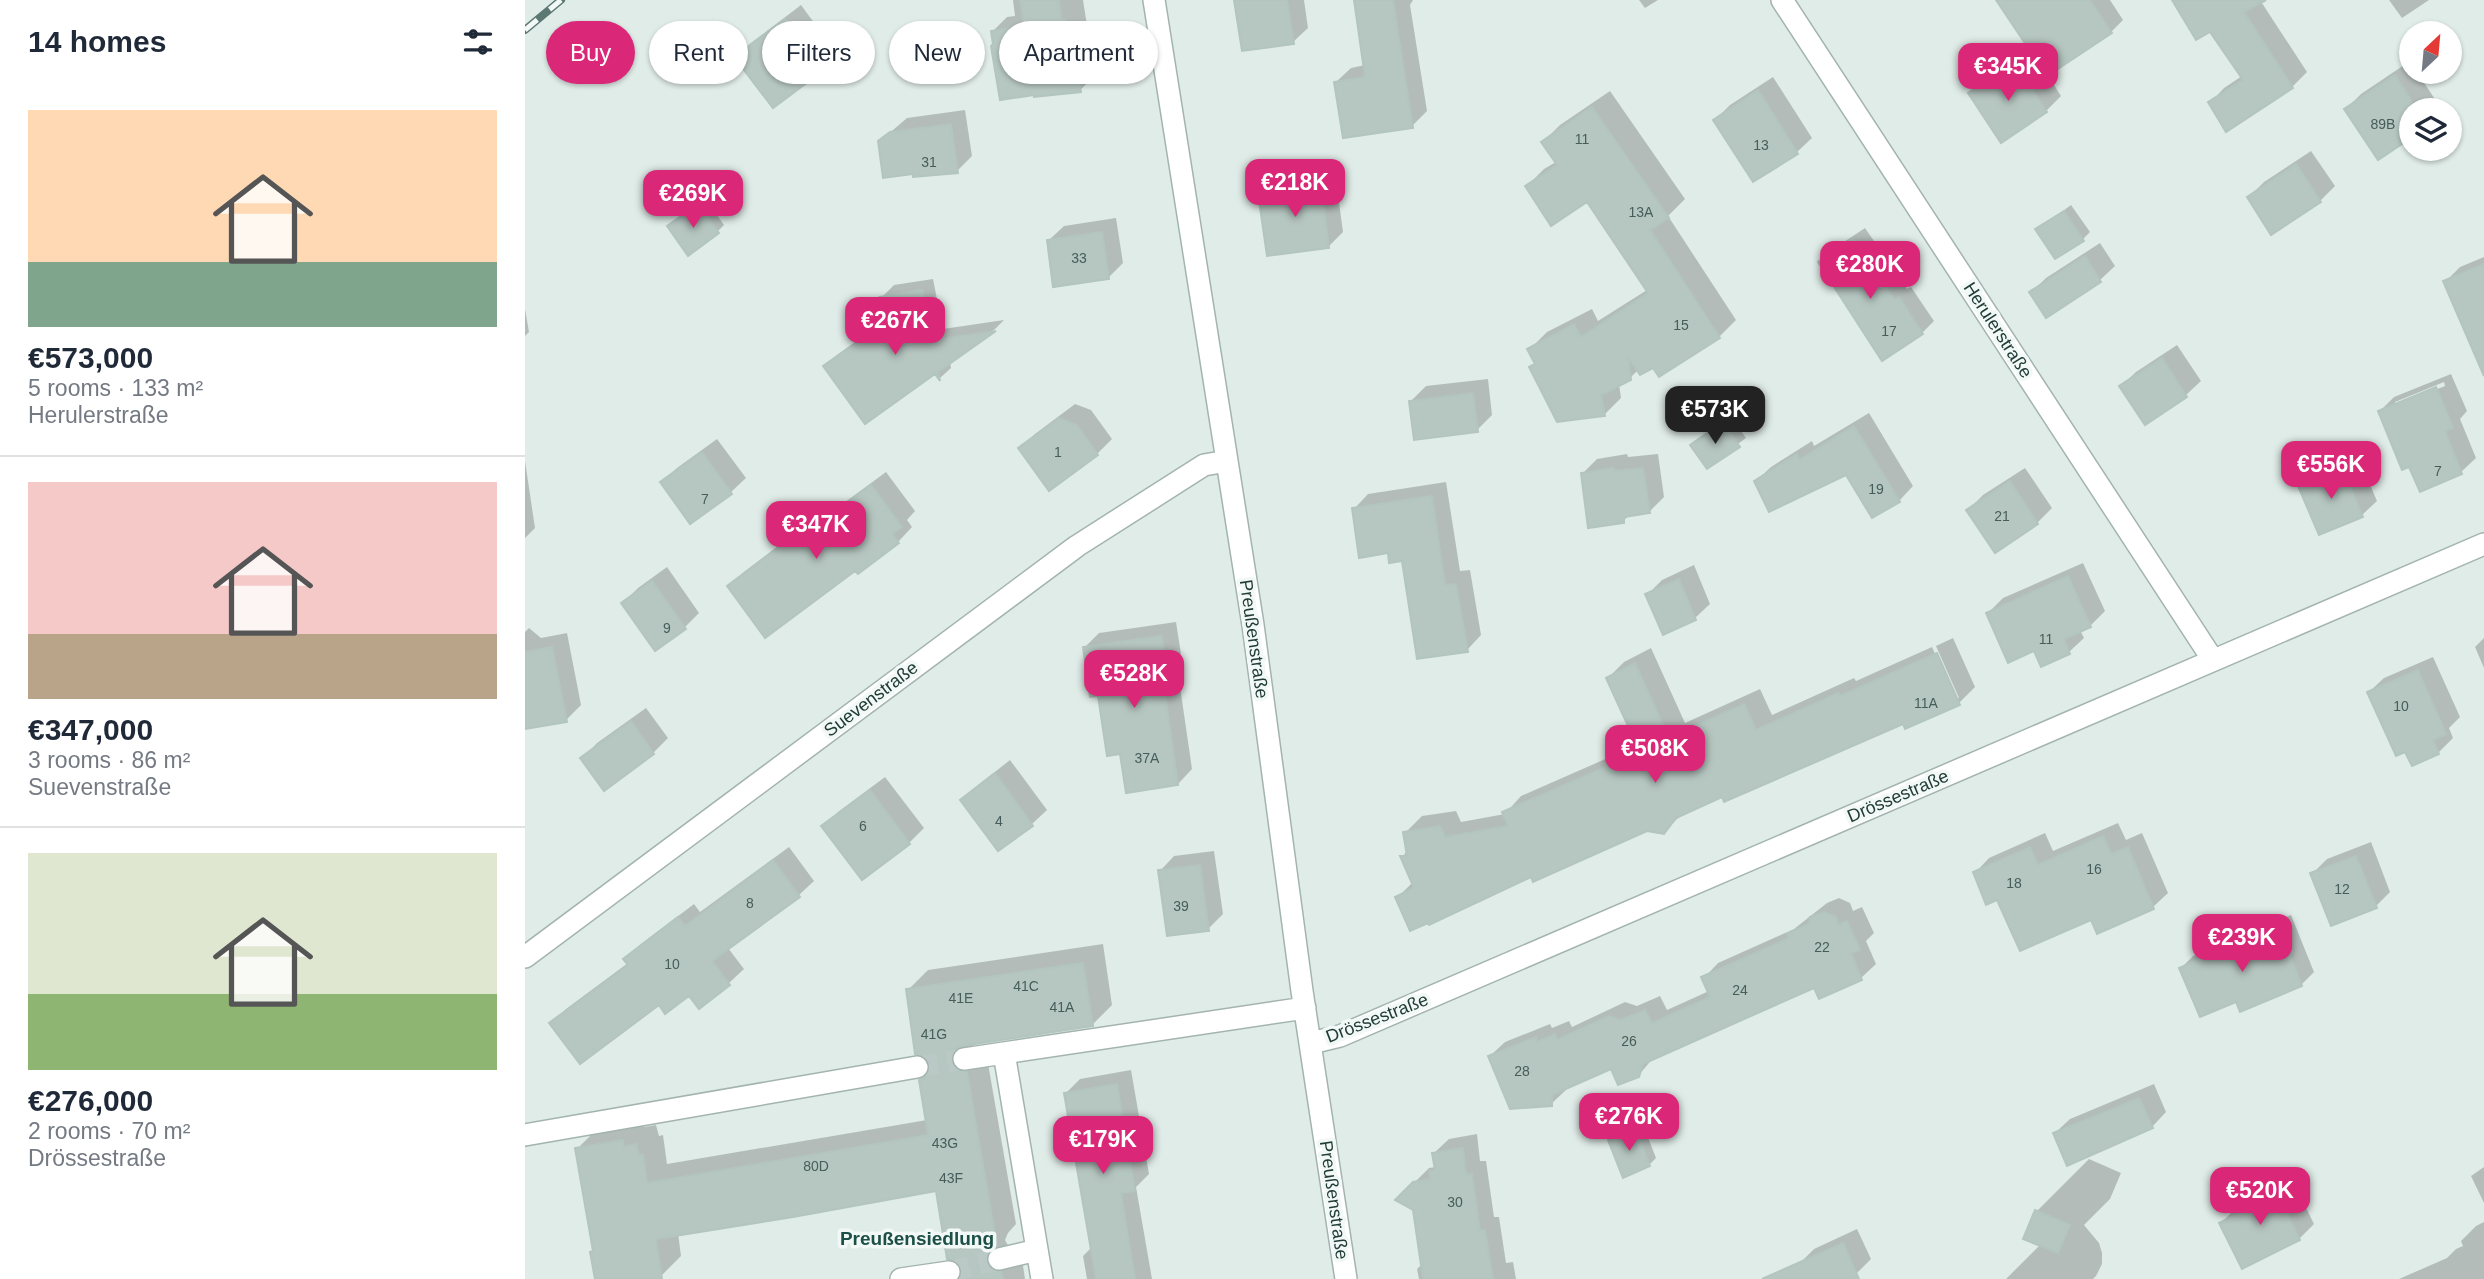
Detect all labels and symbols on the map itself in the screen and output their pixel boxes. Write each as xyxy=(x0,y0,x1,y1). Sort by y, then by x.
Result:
north arrow xyxy=(2399,21,2462,84)
pin: €345K xyxy=(1959,43,2057,103)
house number: 89B xyxy=(2371,116,2395,132)
house number: 11 xyxy=(1575,131,1589,147)
house number: 13 xyxy=(1753,137,1769,153)
house number: 31 xyxy=(921,154,937,170)
pin: €218K xyxy=(1246,160,1344,219)
pin: €269K xyxy=(644,170,742,230)
house number: 13A xyxy=(1629,204,1654,220)
pin: €280K xyxy=(1821,242,1919,301)
house number: 33 xyxy=(1071,250,1087,266)
street label: Herulerstraße xyxy=(1960,278,2036,382)
pin: €267K xyxy=(846,298,944,357)
house number: 15 xyxy=(1673,317,1689,333)
house number: 17 xyxy=(1881,323,1897,339)
pin: €573K xyxy=(1666,386,1764,446)
pin: €556K xyxy=(2282,442,2380,501)
house number: 1 xyxy=(1054,444,1062,460)
house number: 7 xyxy=(2434,463,2442,479)
house number: 19 xyxy=(1868,481,1884,497)
house number: 7 xyxy=(701,491,709,507)
pin: €347K xyxy=(767,502,865,561)
house number: 21 xyxy=(1994,508,2010,524)
street label: Preußenstraße xyxy=(1236,578,1272,700)
house number: 9 xyxy=(663,620,671,636)
house number: 11 xyxy=(2039,631,2053,647)
pin: €528K xyxy=(1085,650,1183,710)
street label: Suevenstraße xyxy=(820,657,922,741)
house number: 11A xyxy=(1914,695,1939,711)
house number: 10 xyxy=(2393,698,2409,714)
pin: €508K xyxy=(1606,726,1704,785)
house number: 37A xyxy=(1135,750,1160,766)
street label: Drössestraße xyxy=(1844,766,1952,826)
house number: 4 xyxy=(995,813,1003,829)
house number: 6 xyxy=(859,818,867,834)
house number: 16 xyxy=(2086,861,2102,877)
house number: 18 xyxy=(2006,875,2022,891)
house number: 12 xyxy=(2334,881,2350,897)
house number: 8 xyxy=(746,895,754,911)
house number: 39 xyxy=(1173,898,1189,914)
pin: €239K xyxy=(2193,914,2291,974)
house number: 22 xyxy=(1814,939,1830,955)
house number: 10 xyxy=(664,956,680,972)
house number: 41C xyxy=(1013,978,1039,994)
house number: 24 xyxy=(1732,982,1748,998)
street label: Drössestraße xyxy=(1323,989,1431,1047)
house number: 41E xyxy=(949,990,973,1006)
house number: 41A xyxy=(1050,999,1075,1015)
house number: 41G xyxy=(921,1026,947,1042)
house number: 26 xyxy=(1621,1033,1637,1049)
house number: 28 xyxy=(1514,1063,1530,1079)
pin: €276K xyxy=(1580,1094,1678,1153)
pin: €179K xyxy=(1054,1116,1152,1176)
house number: 43G xyxy=(932,1135,958,1151)
street label: Preußenstraße xyxy=(1316,1139,1352,1261)
house number: 80D xyxy=(803,1158,829,1174)
pin: €520K xyxy=(2211,1168,2309,1227)
house number: 43F xyxy=(939,1170,963,1186)
house number: 30 xyxy=(1447,1194,1463,1210)
district label: Preußensiedlung xyxy=(840,1228,994,1249)

